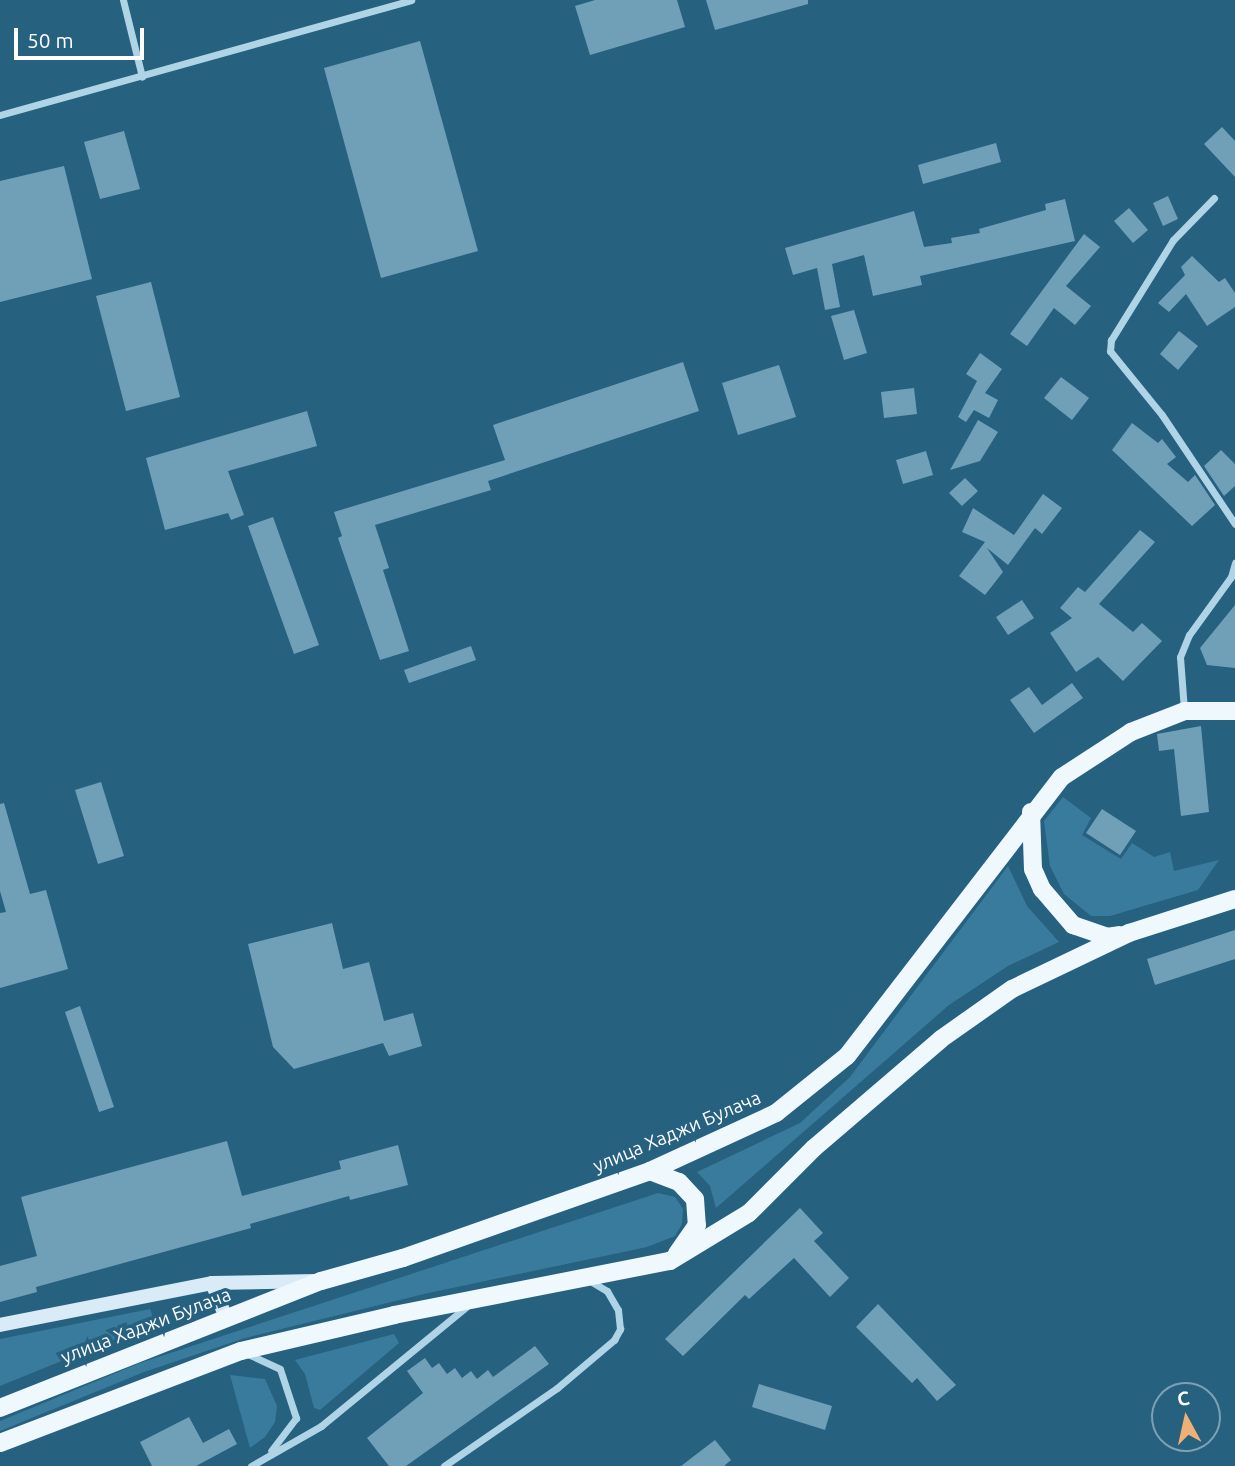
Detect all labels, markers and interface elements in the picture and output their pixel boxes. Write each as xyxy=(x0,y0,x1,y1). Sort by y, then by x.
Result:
scale bar xyxy=(18,14,147,58)
text: 50 m xyxy=(27,28,74,52)
street label: улица Хаджи Булача xyxy=(590,1086,764,1178)
street label: улица Хаджи Булача xyxy=(58,1283,234,1369)
north arrow xyxy=(1151,1382,1221,1452)
text: С xyxy=(1176,1386,1191,1410)

